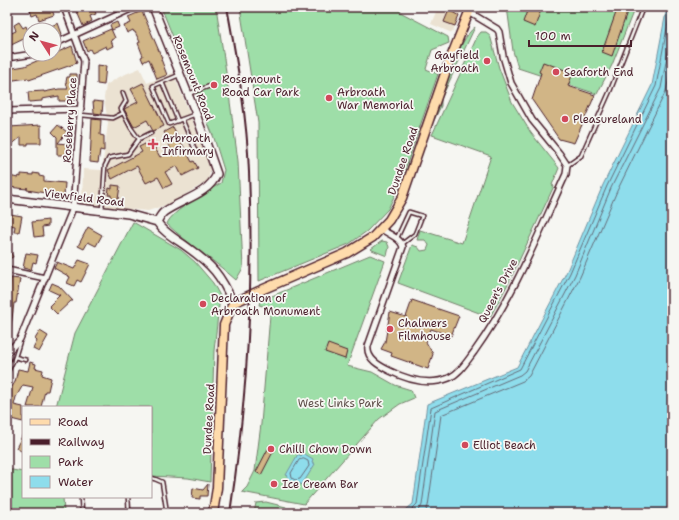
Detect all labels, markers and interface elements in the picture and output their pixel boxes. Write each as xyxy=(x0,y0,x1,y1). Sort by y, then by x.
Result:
north arrow xyxy=(22,22,62,62)
scale bar xyxy=(529,22,631,48)
text: N xyxy=(26,28,43,44)
text: 100 m xyxy=(535,28,571,44)
street label: Rosemount Road xyxy=(169,33,217,123)
place label: Gayfield Arbroath xyxy=(430,48,479,76)
marker: Gayfield Arbroath xyxy=(482,56,492,66)
place label: Seaforth End xyxy=(564,65,633,80)
marker: Seaforth End xyxy=(551,67,561,77)
place label: Rosemount Road Car Park xyxy=(222,72,299,100)
street label: Roseberry Place xyxy=(60,77,80,163)
marker: Rosemount Road Car Park xyxy=(209,80,219,90)
place label: Arbroath War Memorial xyxy=(337,85,414,113)
marker: Arbroath War Memorial xyxy=(324,93,334,103)
place label: Pleasureland xyxy=(573,112,642,127)
marker: Pleasureland xyxy=(560,114,570,124)
street label: Dundee Road xyxy=(384,125,422,197)
place label: Arbroath Infirmary xyxy=(162,131,214,159)
marker: Arbroath Infirmary xyxy=(147,138,159,150)
street label: Viewfield Road xyxy=(43,186,125,210)
street label: Queen's Drive xyxy=(475,256,521,326)
place label: Declaration of Arbroath Monument xyxy=(211,291,321,319)
marker: Declaration of Arbroath Monument xyxy=(198,299,208,309)
place label: Chalmers Filmhouse xyxy=(398,316,451,344)
marker: Chalmers Filmhouse xyxy=(385,324,395,334)
street label: Dundee Road xyxy=(200,383,218,455)
park label: West Links Park xyxy=(298,396,382,411)
legend xyxy=(22,406,152,498)
text: Road xyxy=(58,414,89,430)
text: Railway xyxy=(58,434,105,450)
place label: Elliot Beach xyxy=(473,438,536,453)
marker: Elliot Beach xyxy=(460,440,470,450)
place label: Chilli Chow Down xyxy=(279,442,372,457)
marker: Chilli Chow Down xyxy=(266,444,276,454)
text: Park xyxy=(58,454,84,470)
text: Water xyxy=(58,474,94,490)
place label: Ice Cream Bar xyxy=(282,477,358,492)
marker: Ice Cream Bar xyxy=(269,479,279,489)

